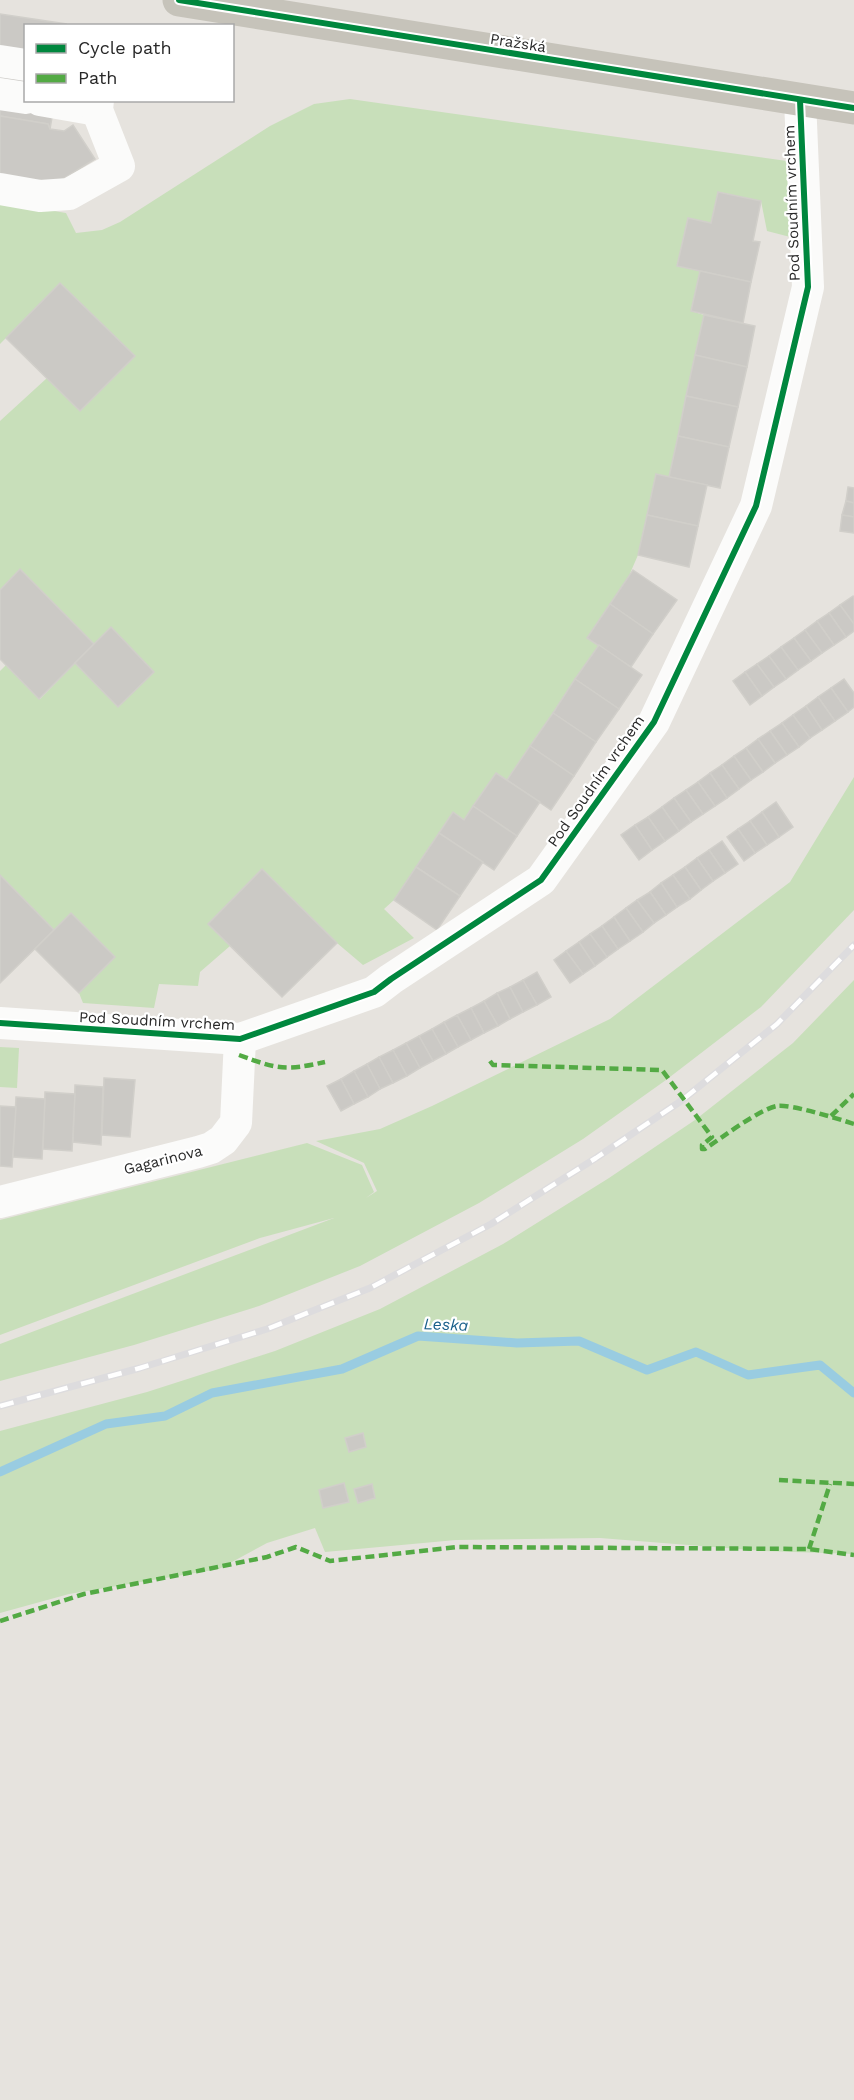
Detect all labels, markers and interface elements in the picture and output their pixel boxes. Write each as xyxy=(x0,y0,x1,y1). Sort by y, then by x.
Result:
legend xyxy=(24,24,234,102)
street label: Pražská xyxy=(489,30,548,56)
text: Cycle path xyxy=(78,37,172,58)
text: Path xyxy=(78,67,118,88)
street label: Pod Soudním vrchem xyxy=(780,125,804,281)
street label: Pod Soudním vrchem xyxy=(544,712,648,850)
street label: Pod Soudním vrchem xyxy=(78,1008,236,1034)
street label: Gagarinova xyxy=(122,1141,205,1178)
water label: Leska xyxy=(423,1314,469,1335)

